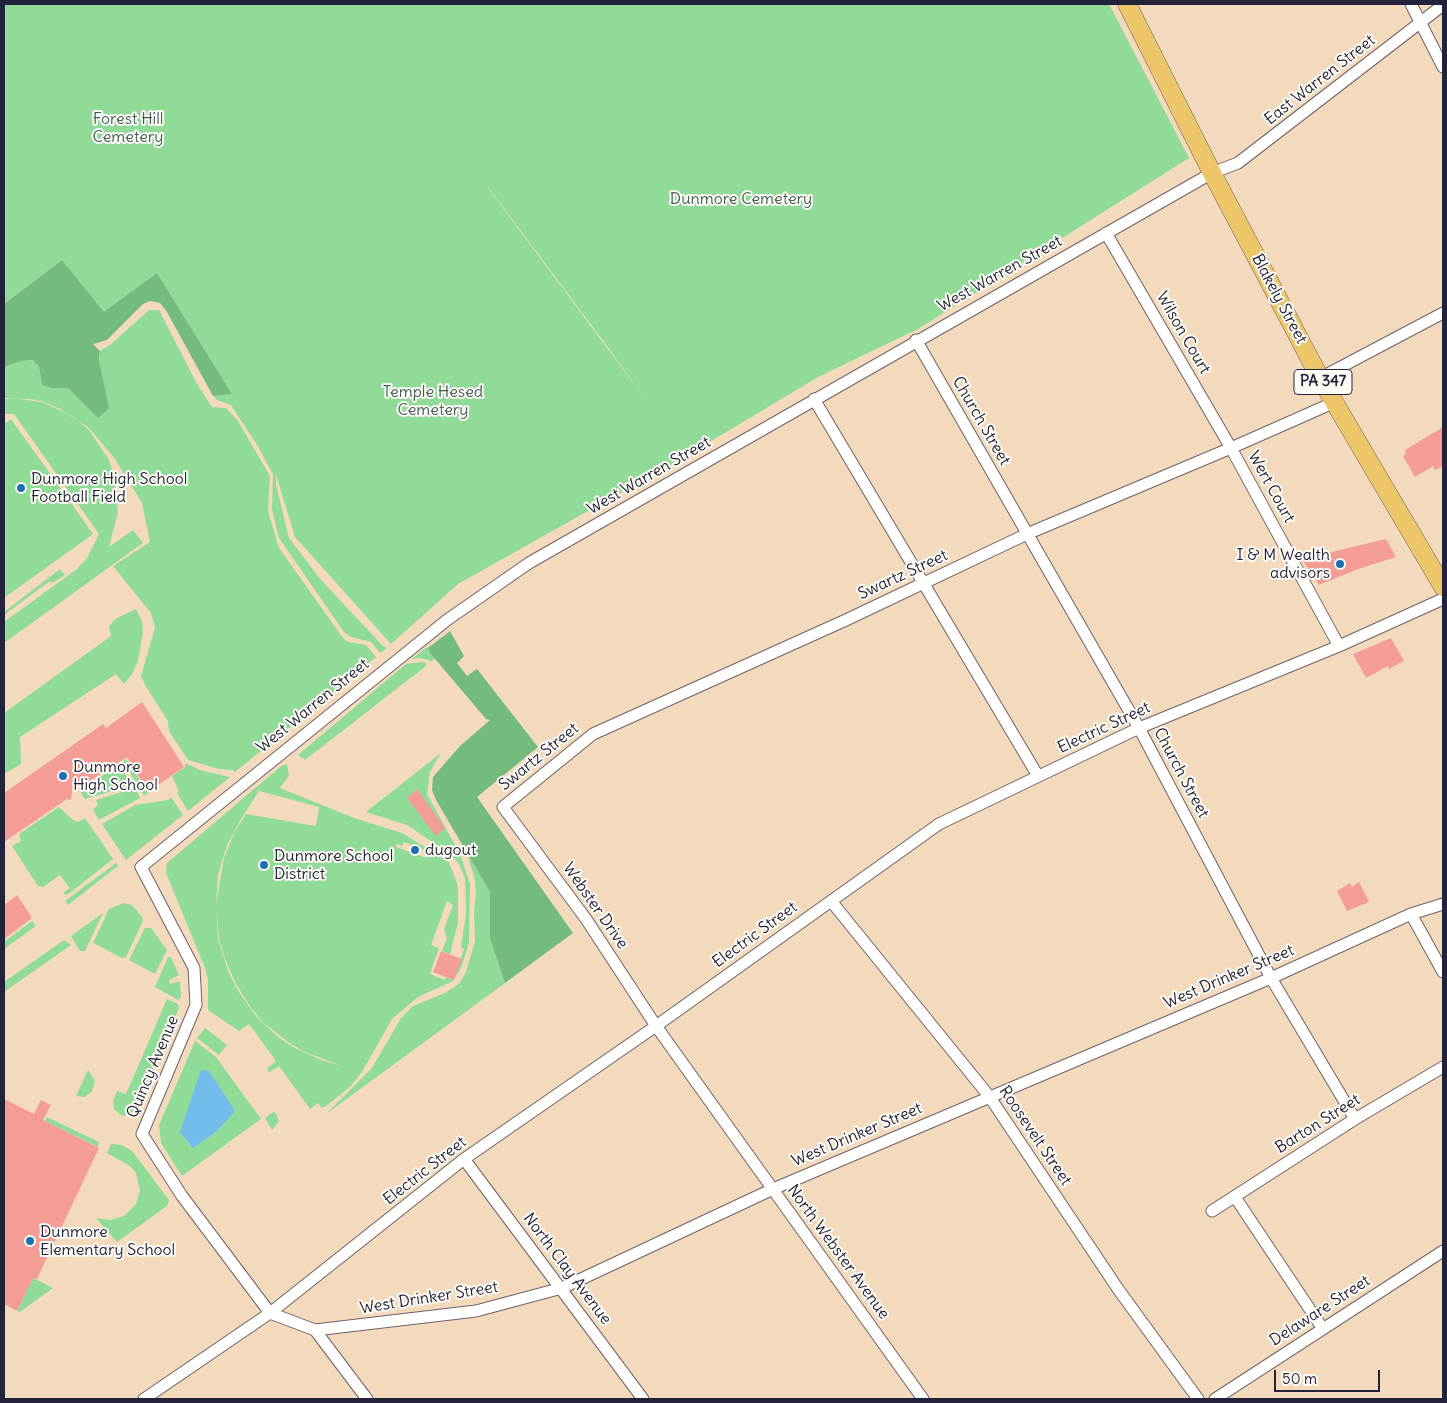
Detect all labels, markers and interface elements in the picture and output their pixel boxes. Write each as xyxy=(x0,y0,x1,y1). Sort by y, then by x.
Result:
street label: East Warren Street xyxy=(1261,31,1379,129)
park label: Forest Hill Cemetery xyxy=(93,109,163,147)
park label: Dunmore Cemetery xyxy=(670,189,812,209)
street label: West Warren Street xyxy=(934,232,1066,316)
street label: Blakely Street xyxy=(1247,251,1311,347)
street label: Wilson Court xyxy=(1152,289,1214,377)
road number: PA 347 xyxy=(1294,370,1352,394)
street label: Church Street xyxy=(948,373,1014,469)
park label: Temple Hesed Cemetery xyxy=(383,382,483,420)
street label: West Warren Street xyxy=(584,433,714,519)
street label: Wert Court xyxy=(1243,448,1299,526)
place label: Dunmore High School Football Field xyxy=(31,469,187,507)
marker: Dunmore High School Football Field xyxy=(15,482,27,494)
place label: I & M Wealth advisors xyxy=(1236,545,1330,583)
street label: Swartz Street xyxy=(855,546,951,604)
marker: I & M Wealth advisors xyxy=(1334,558,1346,570)
street label: West Warren Street xyxy=(253,655,373,757)
street label: Electric Street xyxy=(1055,698,1153,758)
street label: Swartz Street xyxy=(495,719,583,795)
street label: Church Street xyxy=(1149,725,1213,821)
place label: Dunmore High School xyxy=(73,757,158,795)
marker: Dunmore High School xyxy=(57,770,69,782)
place label: dugout xyxy=(425,840,476,860)
marker: dugout xyxy=(409,844,421,856)
place label: Dunmore School District xyxy=(274,846,393,884)
marker: Dunmore School District xyxy=(258,859,270,871)
street label: Webster Drive xyxy=(558,859,632,953)
street label: Electric Street xyxy=(709,898,801,972)
street label: West Drinker Street xyxy=(1161,941,1297,1013)
street label: Quincy Avenue xyxy=(123,1013,183,1121)
street label: Roosevelt Street xyxy=(995,1083,1075,1189)
street label: Barton Street xyxy=(1272,1090,1364,1158)
street label: West Drinker Street xyxy=(789,1099,925,1171)
street label: Electric Street xyxy=(380,1133,470,1209)
street label: North Webster Avenue xyxy=(783,1181,893,1323)
street label: North Clay Avenue xyxy=(519,1209,615,1329)
place label: Dunmore Elementary School xyxy=(40,1222,175,1260)
marker: Dunmore Elementary School xyxy=(24,1235,36,1247)
street label: Delaware Street xyxy=(1266,1271,1374,1351)
street label: West Drinker Street xyxy=(359,1278,499,1318)
scale bar xyxy=(1277,1360,1383,1392)
text: 50 m xyxy=(1282,1369,1317,1388)

